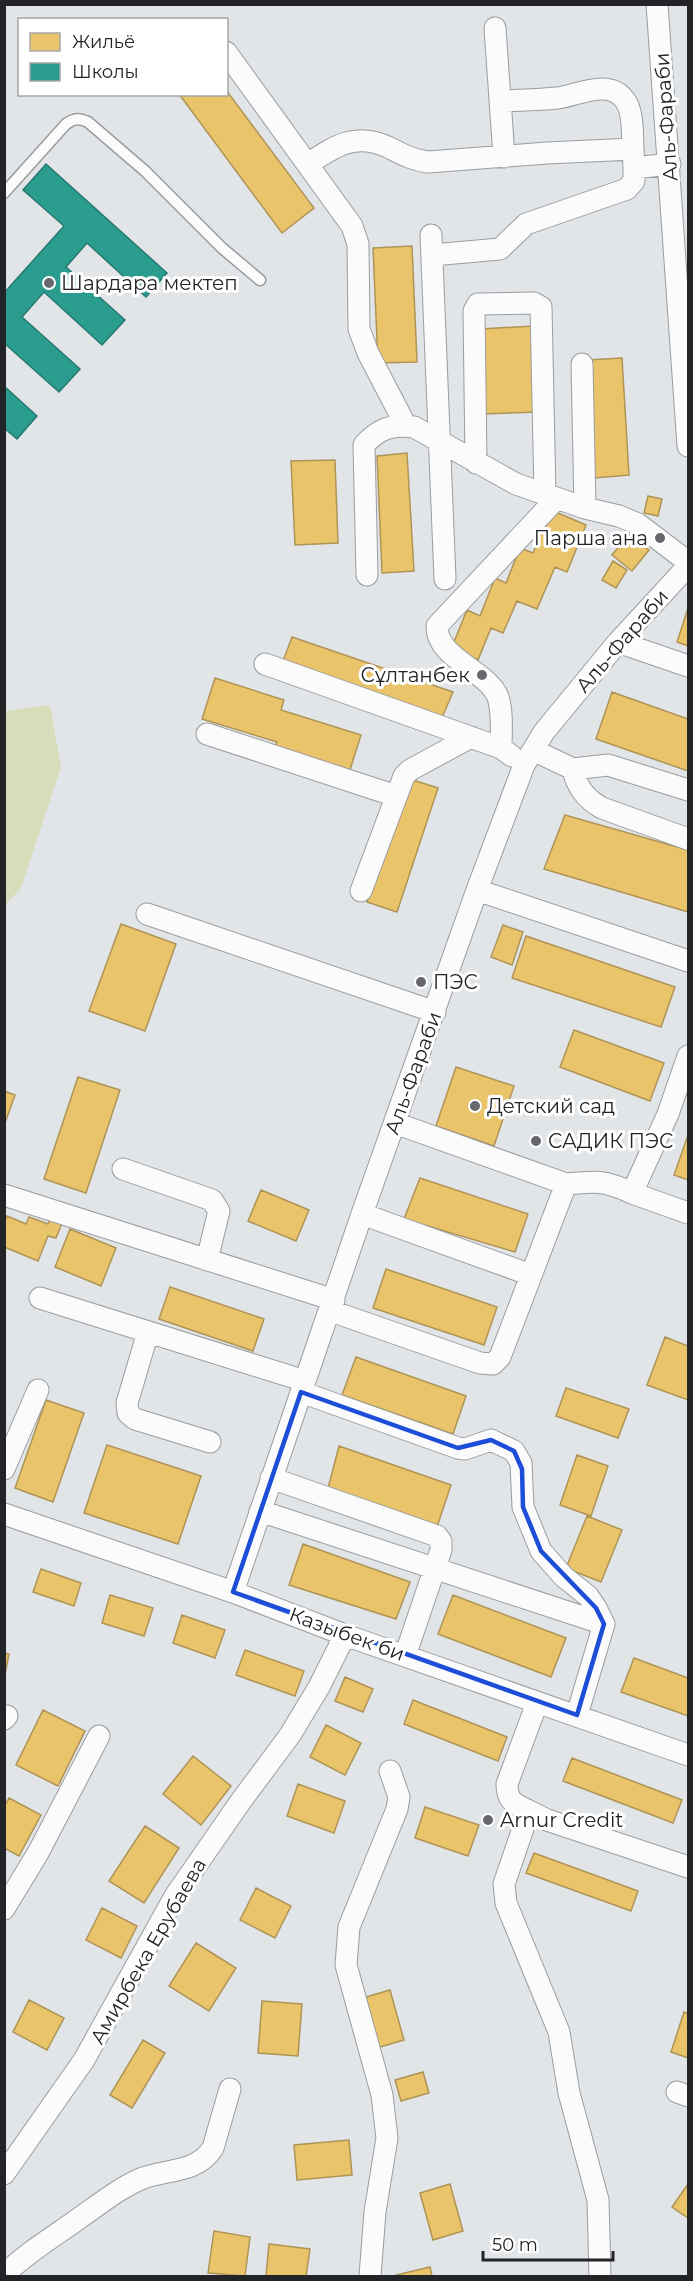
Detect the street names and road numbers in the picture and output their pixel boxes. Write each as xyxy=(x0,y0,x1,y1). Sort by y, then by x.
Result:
street label: Аль-Фараби xyxy=(650,52,682,182)
street label: Аль-Фараби xyxy=(571,585,673,697)
street label: Аль-Фараби xyxy=(380,1008,446,1138)
street label: Казыбек би xyxy=(286,1602,408,1666)
street label: Амирбека Ерубаева xyxy=(85,1854,211,2048)

